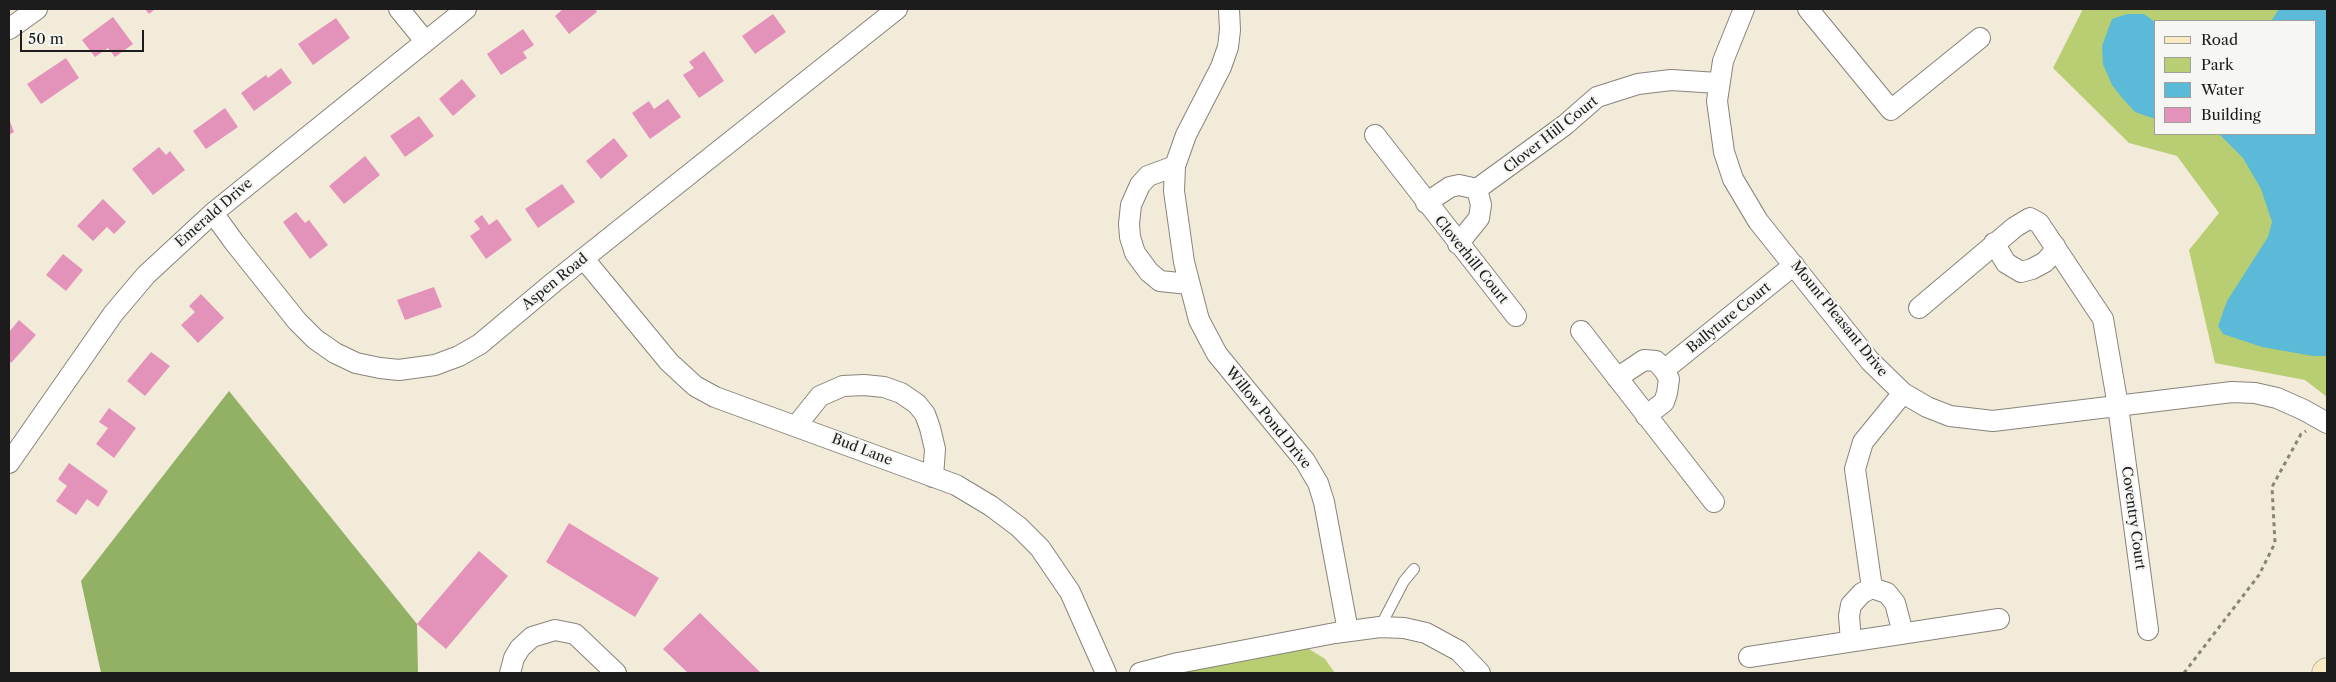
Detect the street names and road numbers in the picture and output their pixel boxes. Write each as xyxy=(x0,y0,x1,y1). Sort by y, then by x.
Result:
street label: Clover Hill Court xyxy=(1501,93,1601,177)
street label: Emerald Drive xyxy=(172,175,256,251)
street label: Cloverhill Court xyxy=(1430,213,1512,307)
street label: Aspen Road xyxy=(519,250,591,314)
street label: Mount Pleasant Drive xyxy=(1787,258,1891,380)
street label: Ballyture Court xyxy=(1684,279,1774,357)
street label: Willow Pond Drive xyxy=(1222,364,1314,472)
street label: Bud Lane xyxy=(829,431,895,469)
street label: Coventry Court xyxy=(2117,465,2149,571)

